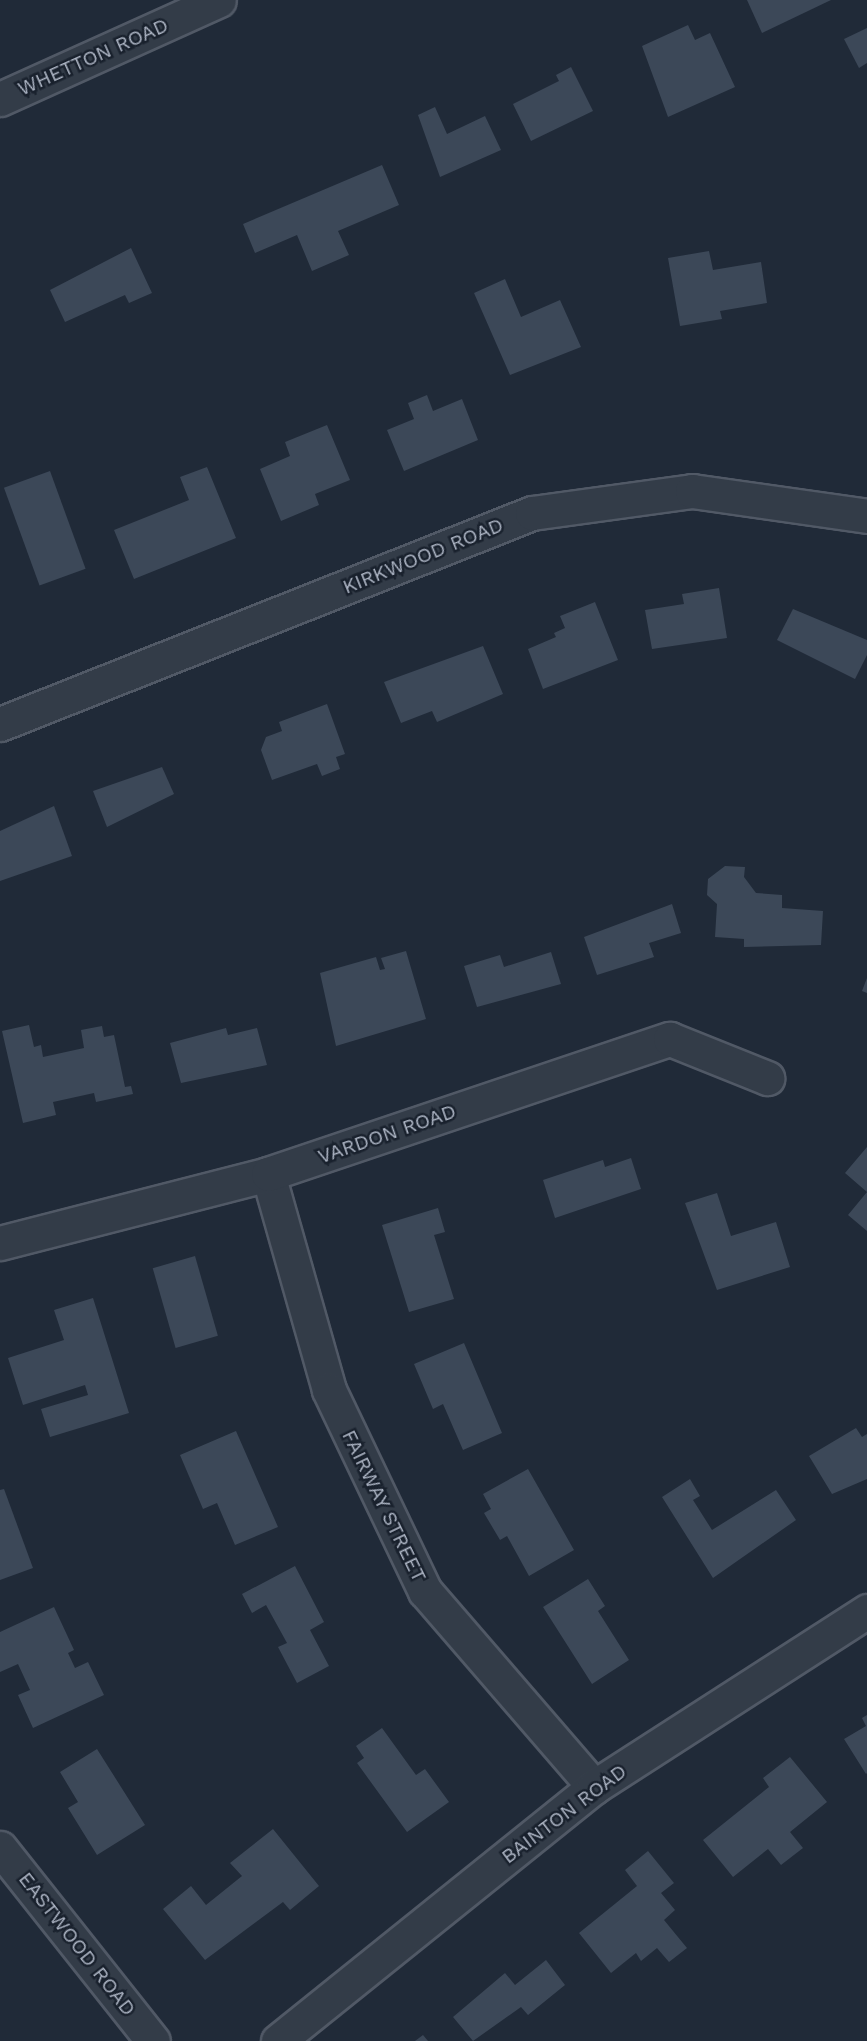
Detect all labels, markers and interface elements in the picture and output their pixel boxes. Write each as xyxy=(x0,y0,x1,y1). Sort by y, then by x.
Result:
street label: WHETTON ROAD xyxy=(14,13,172,101)
street label: KIRKWOOD ROAD xyxy=(339,513,507,599)
street label: VARDON ROAD xyxy=(315,1099,459,1169)
street label: FAIRWAY STREET xyxy=(337,1426,431,1586)
street label: BAINTON ROAD xyxy=(497,1759,631,1869)
street label: EASTWOOD ROAD xyxy=(13,1867,141,2021)

